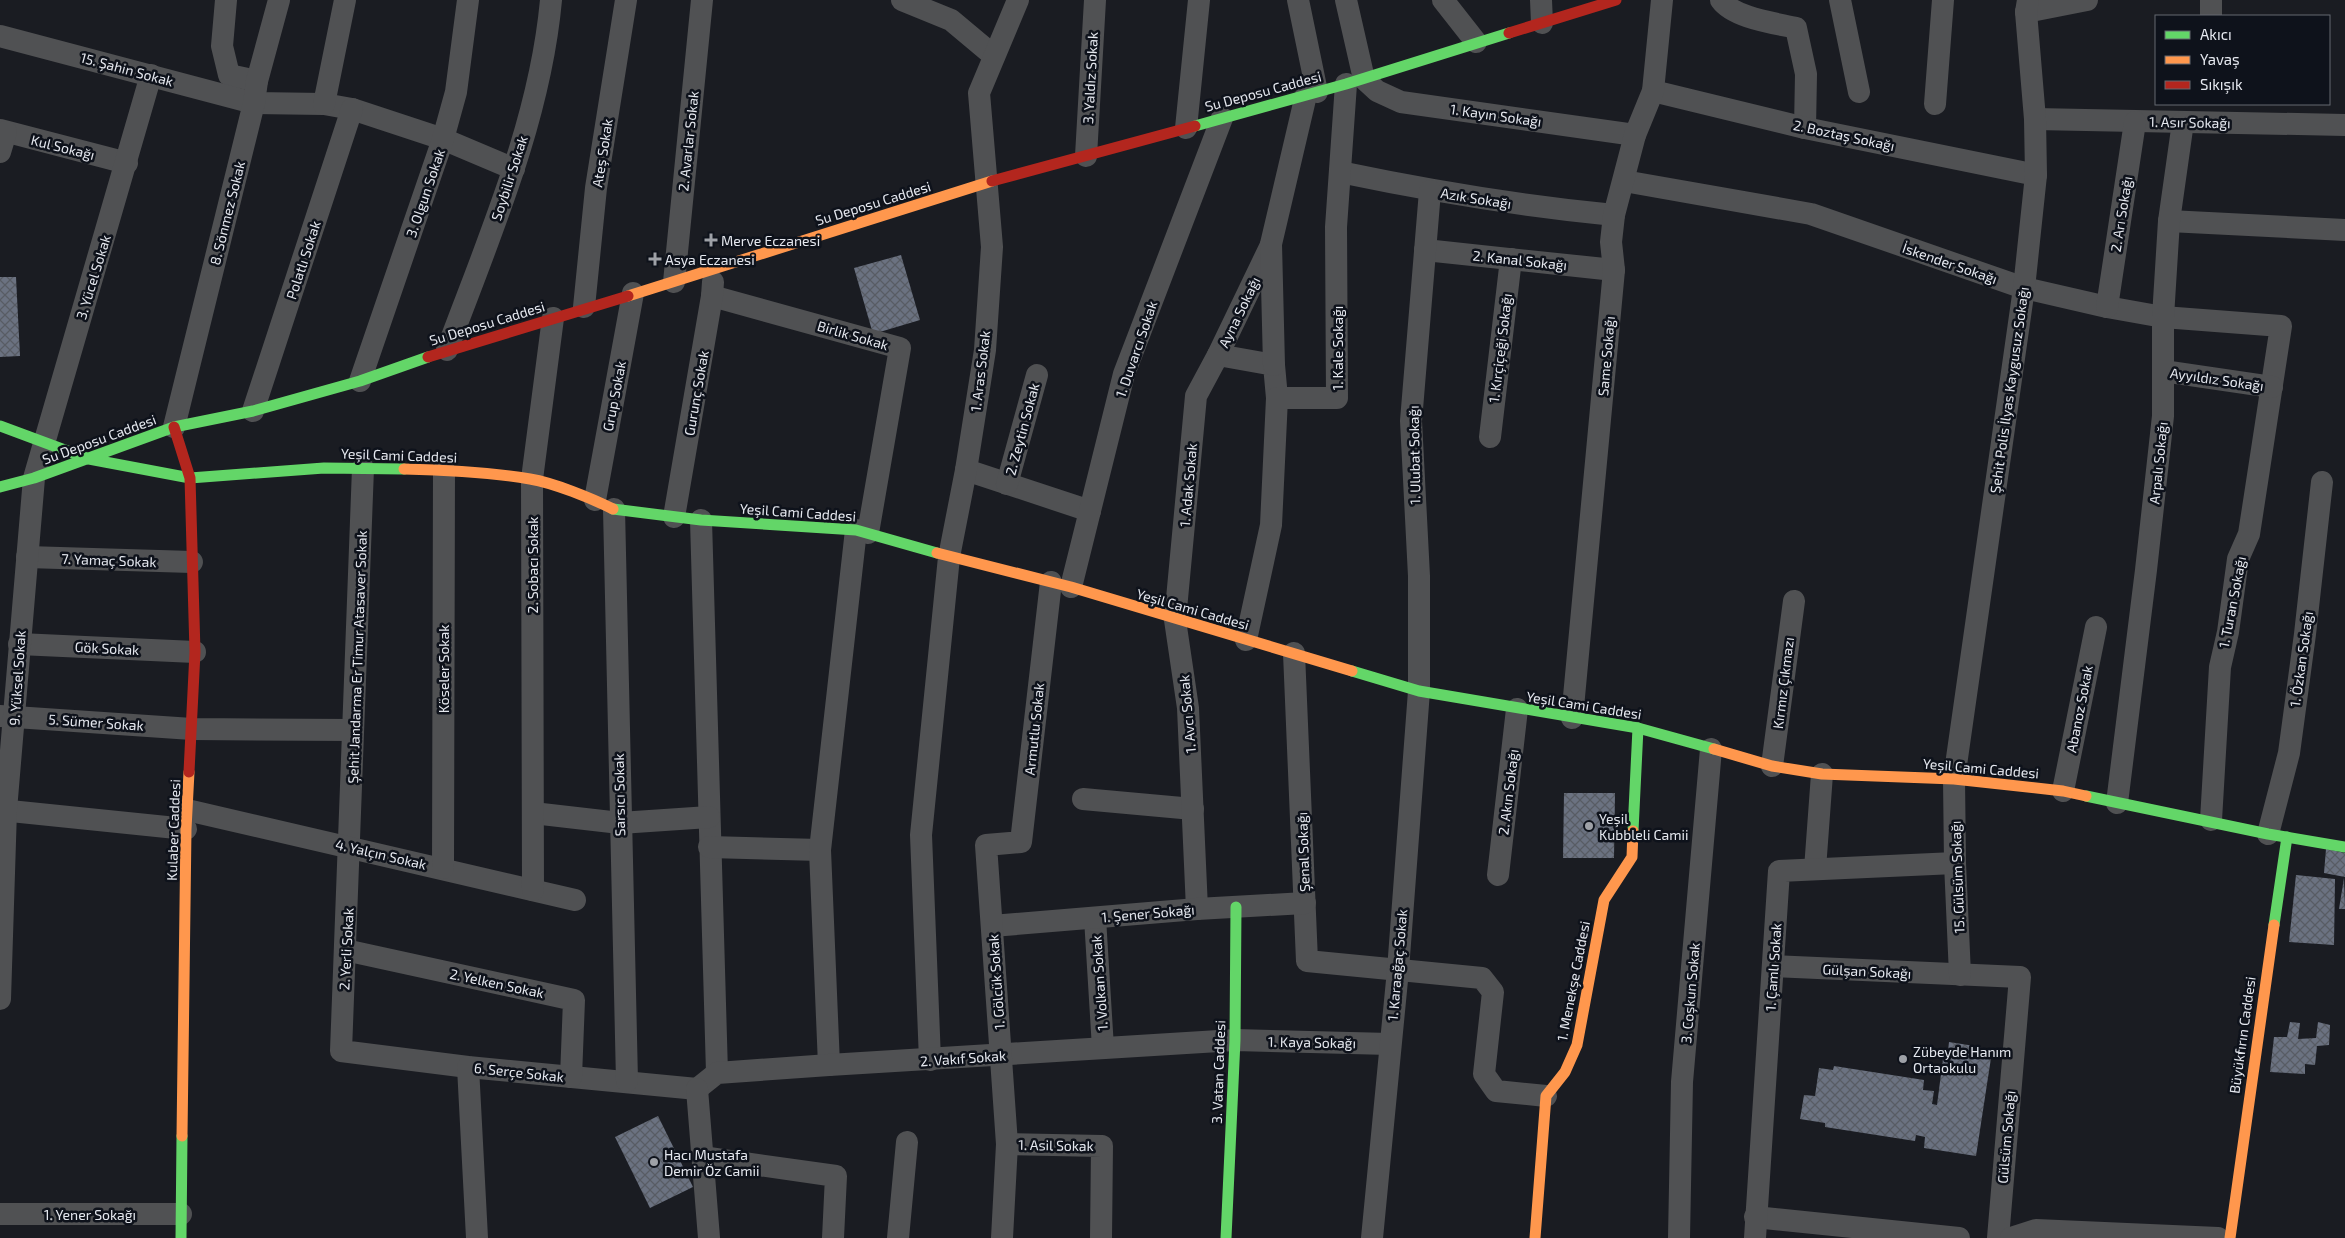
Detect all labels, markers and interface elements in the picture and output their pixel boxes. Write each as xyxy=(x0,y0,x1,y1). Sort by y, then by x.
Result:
legend xyxy=(2155,15,2330,105)
text: Akıcı xyxy=(2200,25,2232,43)
street label: 3. Yaldız Sokak xyxy=(1079,31,1101,125)
street label: 15. Şahin Sokak xyxy=(78,48,175,91)
text: Yavaş xyxy=(2200,50,2240,69)
street label: Su Deposu Caddesi xyxy=(1203,67,1323,115)
text: Sıkışık xyxy=(2200,75,2243,94)
street label: 2. Avarlar Sokak xyxy=(674,90,702,192)
street label: 1. Kayın Sokağı xyxy=(1449,100,1543,130)
street label: 1. Asır Sokağı xyxy=(2149,113,2231,131)
street label: 2. Boztaş Sokağı xyxy=(1792,116,1896,155)
street label: Ateş Sokak xyxy=(588,117,617,189)
street label: Kul Sokağı xyxy=(29,131,97,163)
street label: Soybilir Sokak xyxy=(487,133,531,223)
street label: 3. Olgun Sokak xyxy=(402,147,448,239)
street label: 8. Sönmez Sokak xyxy=(206,159,248,267)
street label: 2. Arı Sokağı xyxy=(2107,175,2135,253)
street label: Su Deposu Caddesi xyxy=(813,177,933,229)
street label: Azık Sokağı xyxy=(1439,184,1513,212)
street label: Polatlı Sokak xyxy=(282,218,324,302)
place label: Merve Eczanesi xyxy=(721,232,820,249)
street label: 3. Yücel Sokak xyxy=(72,233,114,321)
marker: Merve Eczanesi xyxy=(705,234,717,246)
street label: İskender Sokağı xyxy=(1900,239,2000,287)
street label: 2. Kanal Sokağı xyxy=(1472,247,1568,273)
place label: Asya Eczanesi xyxy=(665,251,755,268)
marker: Asya Eczanesi xyxy=(649,253,661,265)
street label: Ayna Sokağı xyxy=(1215,274,1263,350)
street label: Şehit Polis İlyas Kaygusuz Sokağı xyxy=(1986,286,2033,495)
street label: 1. Kırçiçeği Sokağı xyxy=(1485,292,1516,404)
street label: Su Deposu Caddesi xyxy=(427,297,547,349)
street label: 1. Duvarcı Sokak xyxy=(1112,299,1160,399)
street label: 1. Kale Sokağı xyxy=(1329,306,1346,390)
street label: Same Sokağı xyxy=(1594,315,1618,397)
street label: Birlik Sokak xyxy=(815,317,891,353)
street label: 1. Aras Sokak xyxy=(967,329,993,413)
street label: Gurunç Sokak xyxy=(680,349,713,437)
street label: Grup Sokak xyxy=(599,359,629,433)
street label: Ayyıldız Sokağı xyxy=(2169,364,2265,394)
street label: 2. Zeytin Sokak xyxy=(1002,381,1042,477)
street label: 1. Ulubat Sokağı xyxy=(1405,405,1423,505)
street label: Su Deposu Caddesi xyxy=(40,411,158,467)
street label: Arpalı Sokağı xyxy=(2145,421,2171,505)
street label: 1. Adak Sokak xyxy=(1176,442,1200,528)
street label: Yeşil Cami Caddesi xyxy=(340,444,457,467)
street label: Yeşil Cami Caddesi xyxy=(739,499,857,526)
street label: 2. Sobacı Sokak xyxy=(524,517,541,613)
street label: Şehit Jandarma Er Timur Atasaver Sokak xyxy=(344,530,371,784)
street label: 7. Yamaç Sokak xyxy=(61,550,157,571)
street label: 1. Turan Sokağı xyxy=(2215,555,2249,649)
street label: Yeşil Cami Caddesi xyxy=(1134,585,1251,634)
street label: 1. Özkan Sokağı xyxy=(2286,610,2316,708)
street label: Köseler Sokak xyxy=(435,625,452,713)
street label: 9. Yüksel Sokak xyxy=(5,630,29,726)
street label: Kırmız Çıkmazı xyxy=(1769,636,1798,730)
street label: Gök Sokak xyxy=(74,638,140,658)
street label: Abanoz Sokak xyxy=(2062,664,2096,754)
street label: 1. Avcı Sokak xyxy=(1175,674,1199,754)
street label: Armutlu Sokak xyxy=(1021,682,1047,776)
street label: Yeşil Cami Caddesi xyxy=(1525,687,1643,723)
street label: 5. Sümer Sokak xyxy=(48,710,144,734)
street label: 2. Akın Sokağı xyxy=(1494,748,1522,836)
street label: Sarsıcı Sokak xyxy=(610,753,628,837)
street label: Yeşil Cami Caddesi xyxy=(1922,754,2040,783)
street label: Kulaber Caddesi xyxy=(163,779,183,881)
place label: Yeşil Kubbleli Camii xyxy=(1599,810,1688,843)
street label: Şenal Sokağı xyxy=(1293,812,1314,892)
marker: Yeşil Kubbleli Camii xyxy=(1583,820,1595,832)
street label: 15. Gülsüm Sokağı xyxy=(1947,820,1967,934)
street label: 4. Yalçın Sokak xyxy=(334,835,428,874)
street label: 1. Şener Sokağı xyxy=(1101,900,1195,927)
street label: 2. Yerli Sokak xyxy=(335,907,357,991)
street label: 1. Karaağaç Sokak xyxy=(1384,908,1411,1022)
street label: 1. Menekşe Caddesi xyxy=(1553,919,1594,1043)
street label: 1. Çamlı Sokak xyxy=(1761,922,1786,1012)
street label: 1. Gölcük Sokak xyxy=(984,934,1008,1030)
street label: 1. Volkan Sokak xyxy=(1087,935,1111,1031)
street label: 3. Coşkun Sokak xyxy=(1677,942,1704,1044)
street label: Gülşan Sokağı xyxy=(1822,960,1912,983)
street label: 2. Yelken Sokak xyxy=(448,965,546,1001)
street label: Büyükfırın Caddesi xyxy=(2225,975,2259,1095)
street label: 3. Vatan Caddesi xyxy=(1208,1020,1228,1124)
street label: 1. Kaya Sokağı xyxy=(1268,1033,1356,1051)
place label: Zübeyde Hanım Ortaokulu xyxy=(1913,1043,2011,1076)
street label: 2. Vakıf Sokak xyxy=(919,1047,1007,1069)
marker: Zübeyde Hanım Ortaokulu xyxy=(1897,1053,1909,1065)
street label: 6. Serçe Sokak xyxy=(473,1059,565,1086)
street label: Gülsüm Sokağı xyxy=(1993,1090,2019,1184)
street label: 1. Asil Sokak xyxy=(1018,1136,1094,1154)
place label: Hacı Mustafa Demir Öz Camii xyxy=(664,1146,759,1179)
marker: Hacı Mustafa Demir Öz Camii xyxy=(648,1156,660,1168)
street label: 1. Yener Sokağı xyxy=(44,1206,136,1223)

